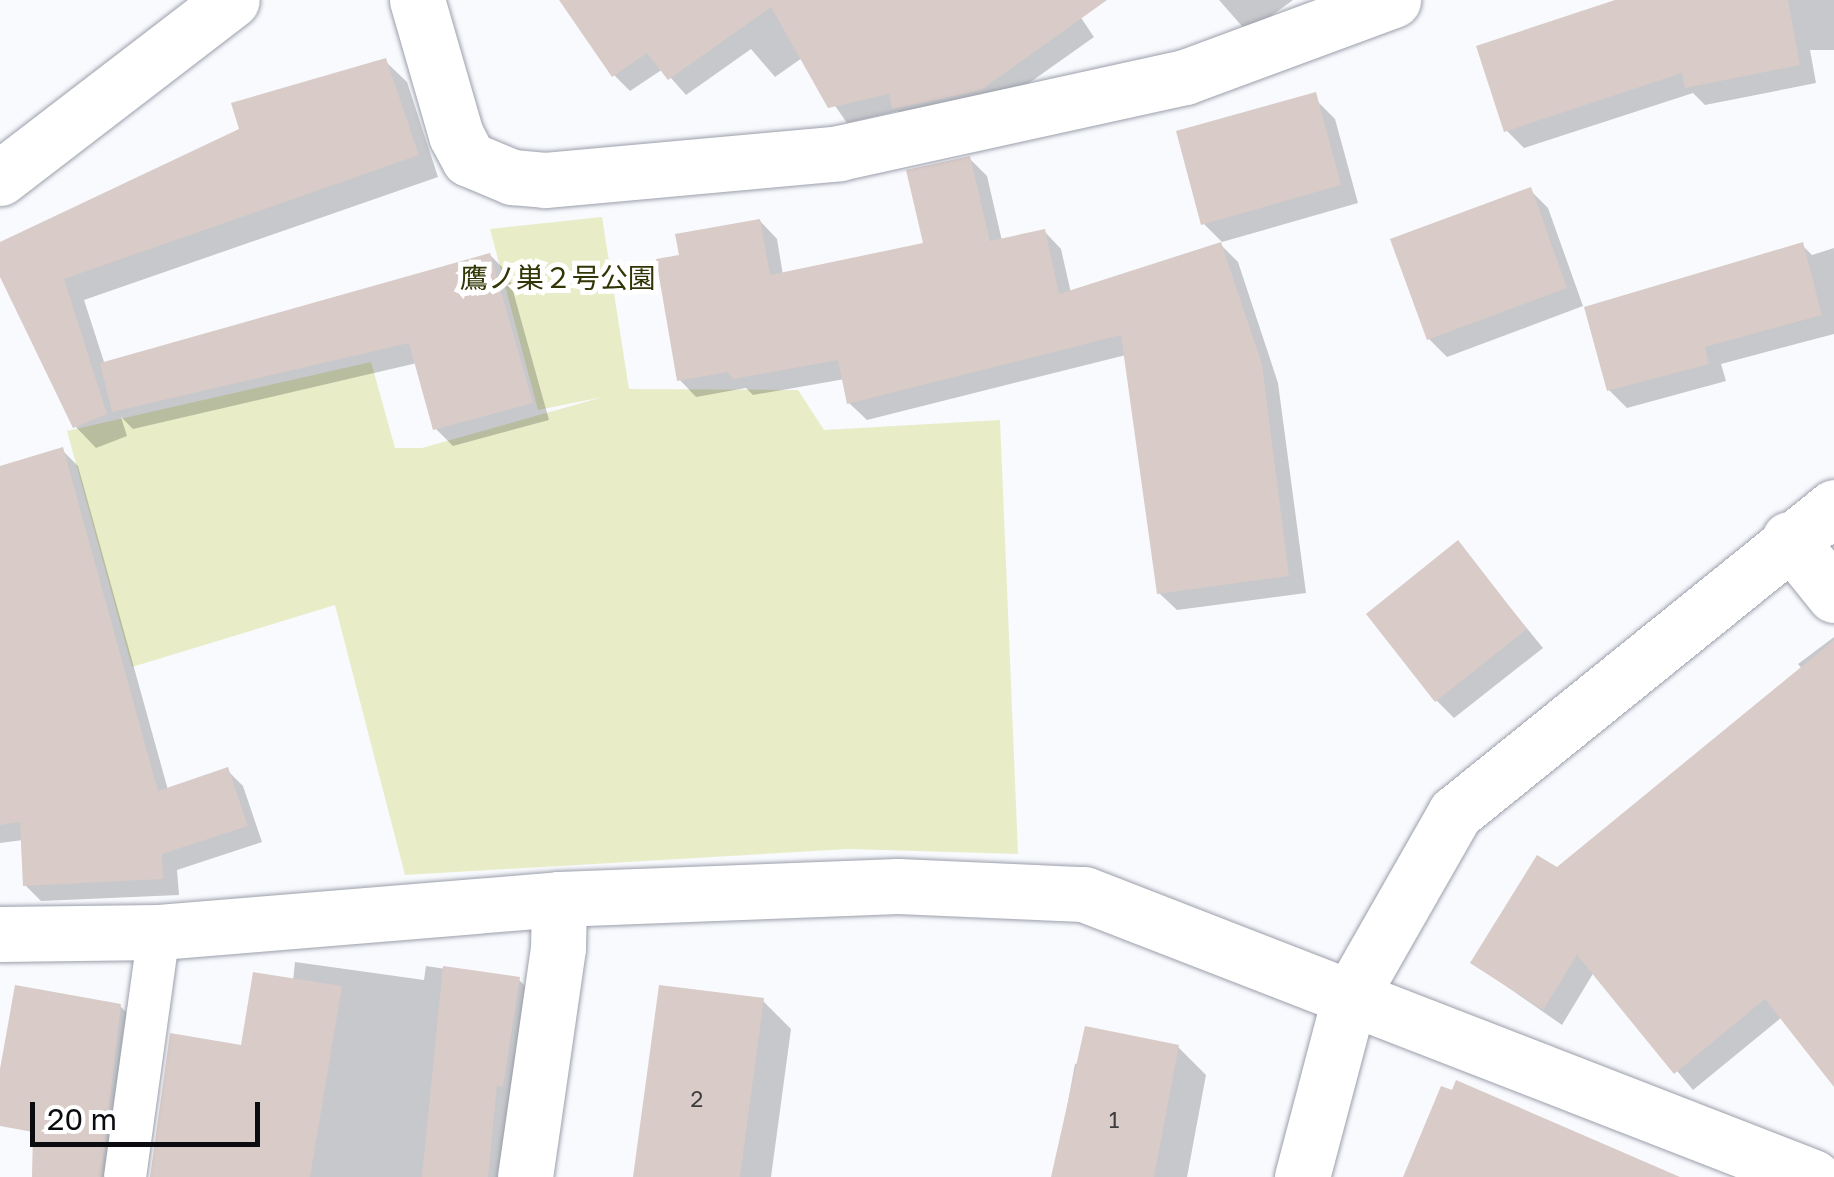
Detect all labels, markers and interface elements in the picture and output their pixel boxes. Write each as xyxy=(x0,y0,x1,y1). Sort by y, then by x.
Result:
park label: 鷹ノ巣２号公園 xyxy=(460,261,656,295)
scale bar xyxy=(35,1082,265,1144)
house number: 2 xyxy=(691,1086,703,1112)
text: 20 m xyxy=(47,1101,117,1137)
house number: 1 xyxy=(1109,1107,1119,1133)

